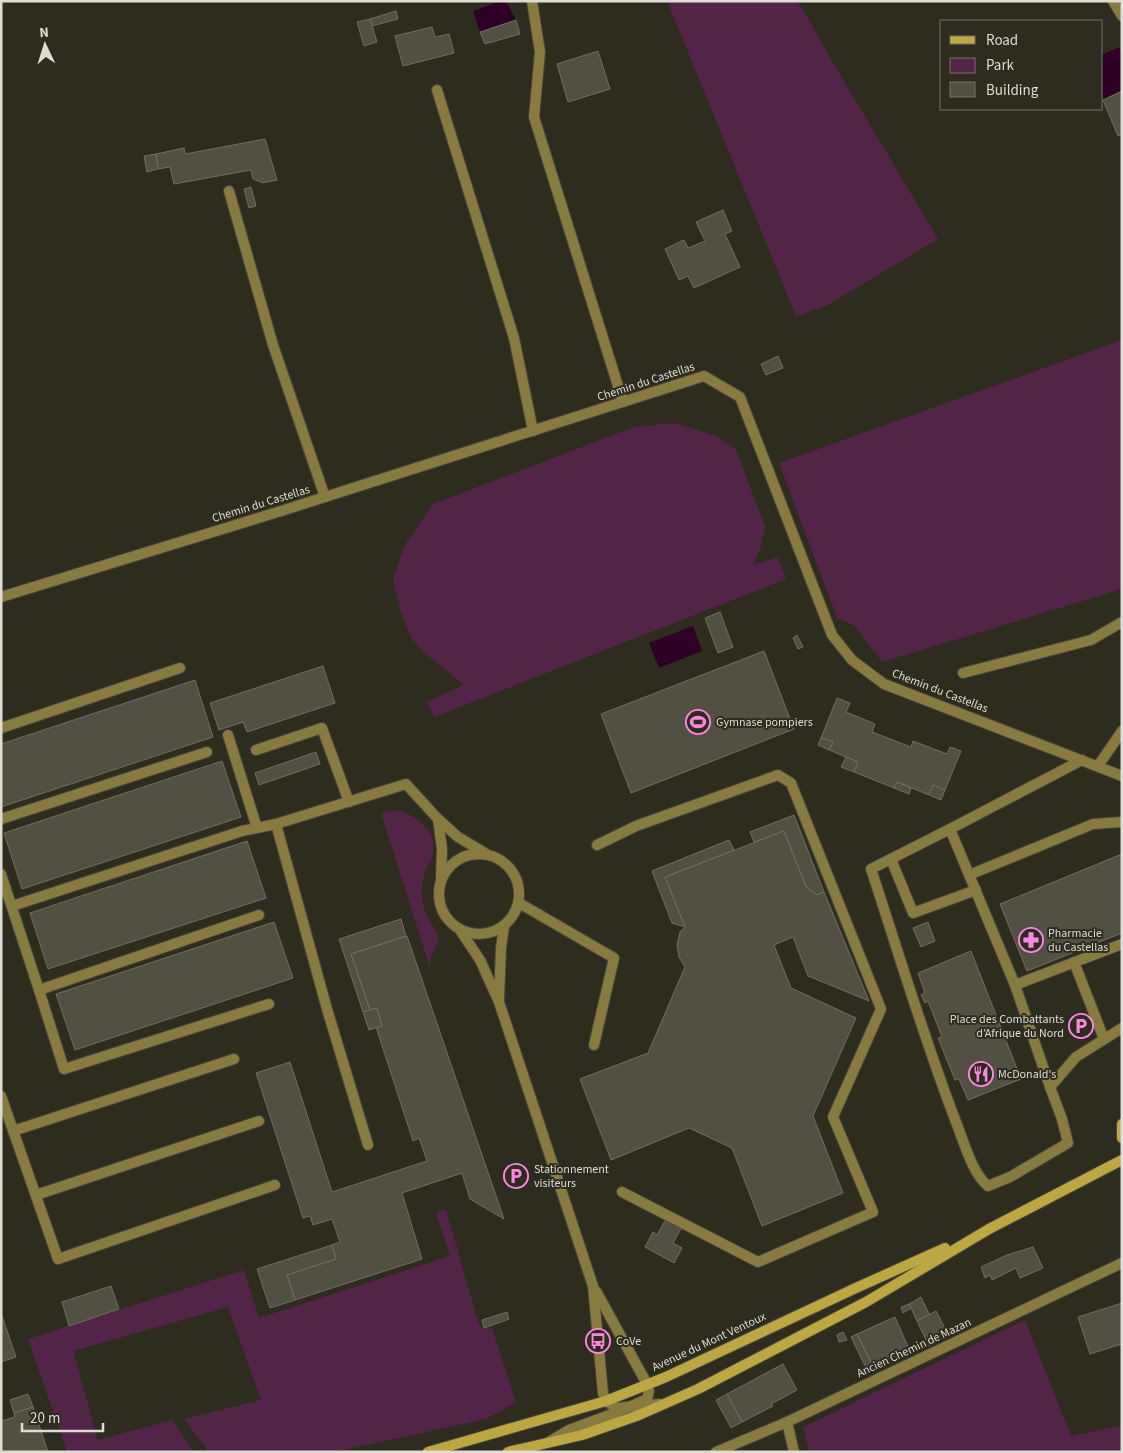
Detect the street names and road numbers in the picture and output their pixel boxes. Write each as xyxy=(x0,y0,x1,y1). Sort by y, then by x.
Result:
street label: Chemin du Castellas xyxy=(595,358,697,406)
street label: Chemin du Castellas xyxy=(210,481,312,527)
street label: Chemin du Castellas xyxy=(890,665,990,717)
street label: Avenue du Mont Ventoux xyxy=(649,1308,769,1376)
street label: Ancien Chemin de Mazan xyxy=(854,1314,974,1382)

